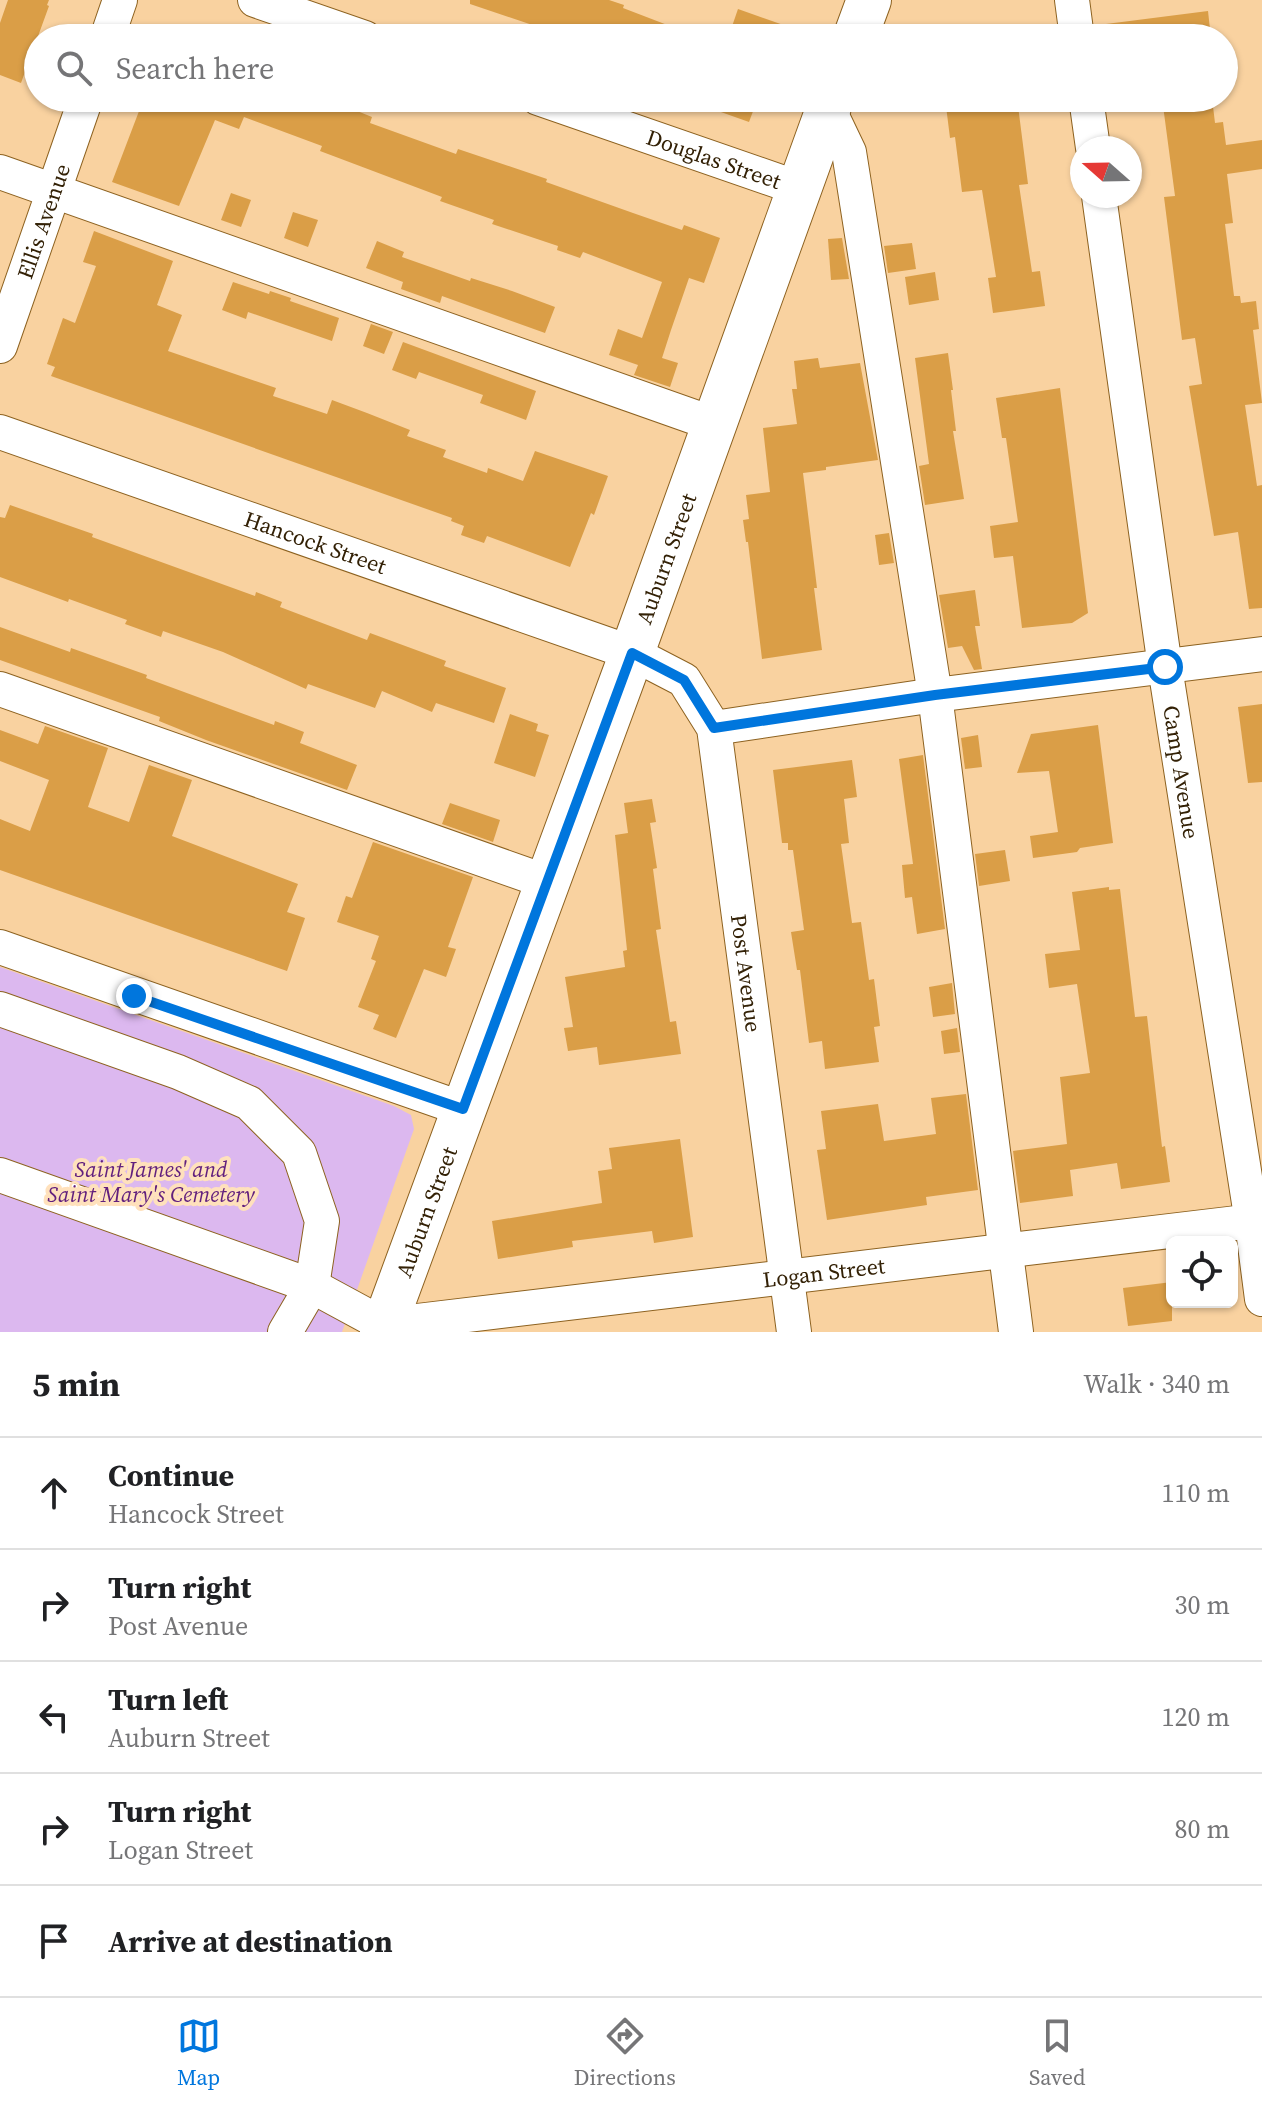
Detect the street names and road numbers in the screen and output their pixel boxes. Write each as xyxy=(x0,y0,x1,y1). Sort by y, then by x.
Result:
street label: Douglas Street xyxy=(642,122,786,196)
street label: Ellis Avenue xyxy=(9,160,77,283)
street label: Auburn Street xyxy=(629,488,704,628)
street label: Hancock Street xyxy=(240,504,391,581)
street label: Camp Avenue xyxy=(1156,703,1207,841)
street label: Post Avenue xyxy=(724,912,769,1034)
street label: Auburn Street xyxy=(388,1142,464,1281)
street label: Logan Street xyxy=(761,1250,887,1295)

